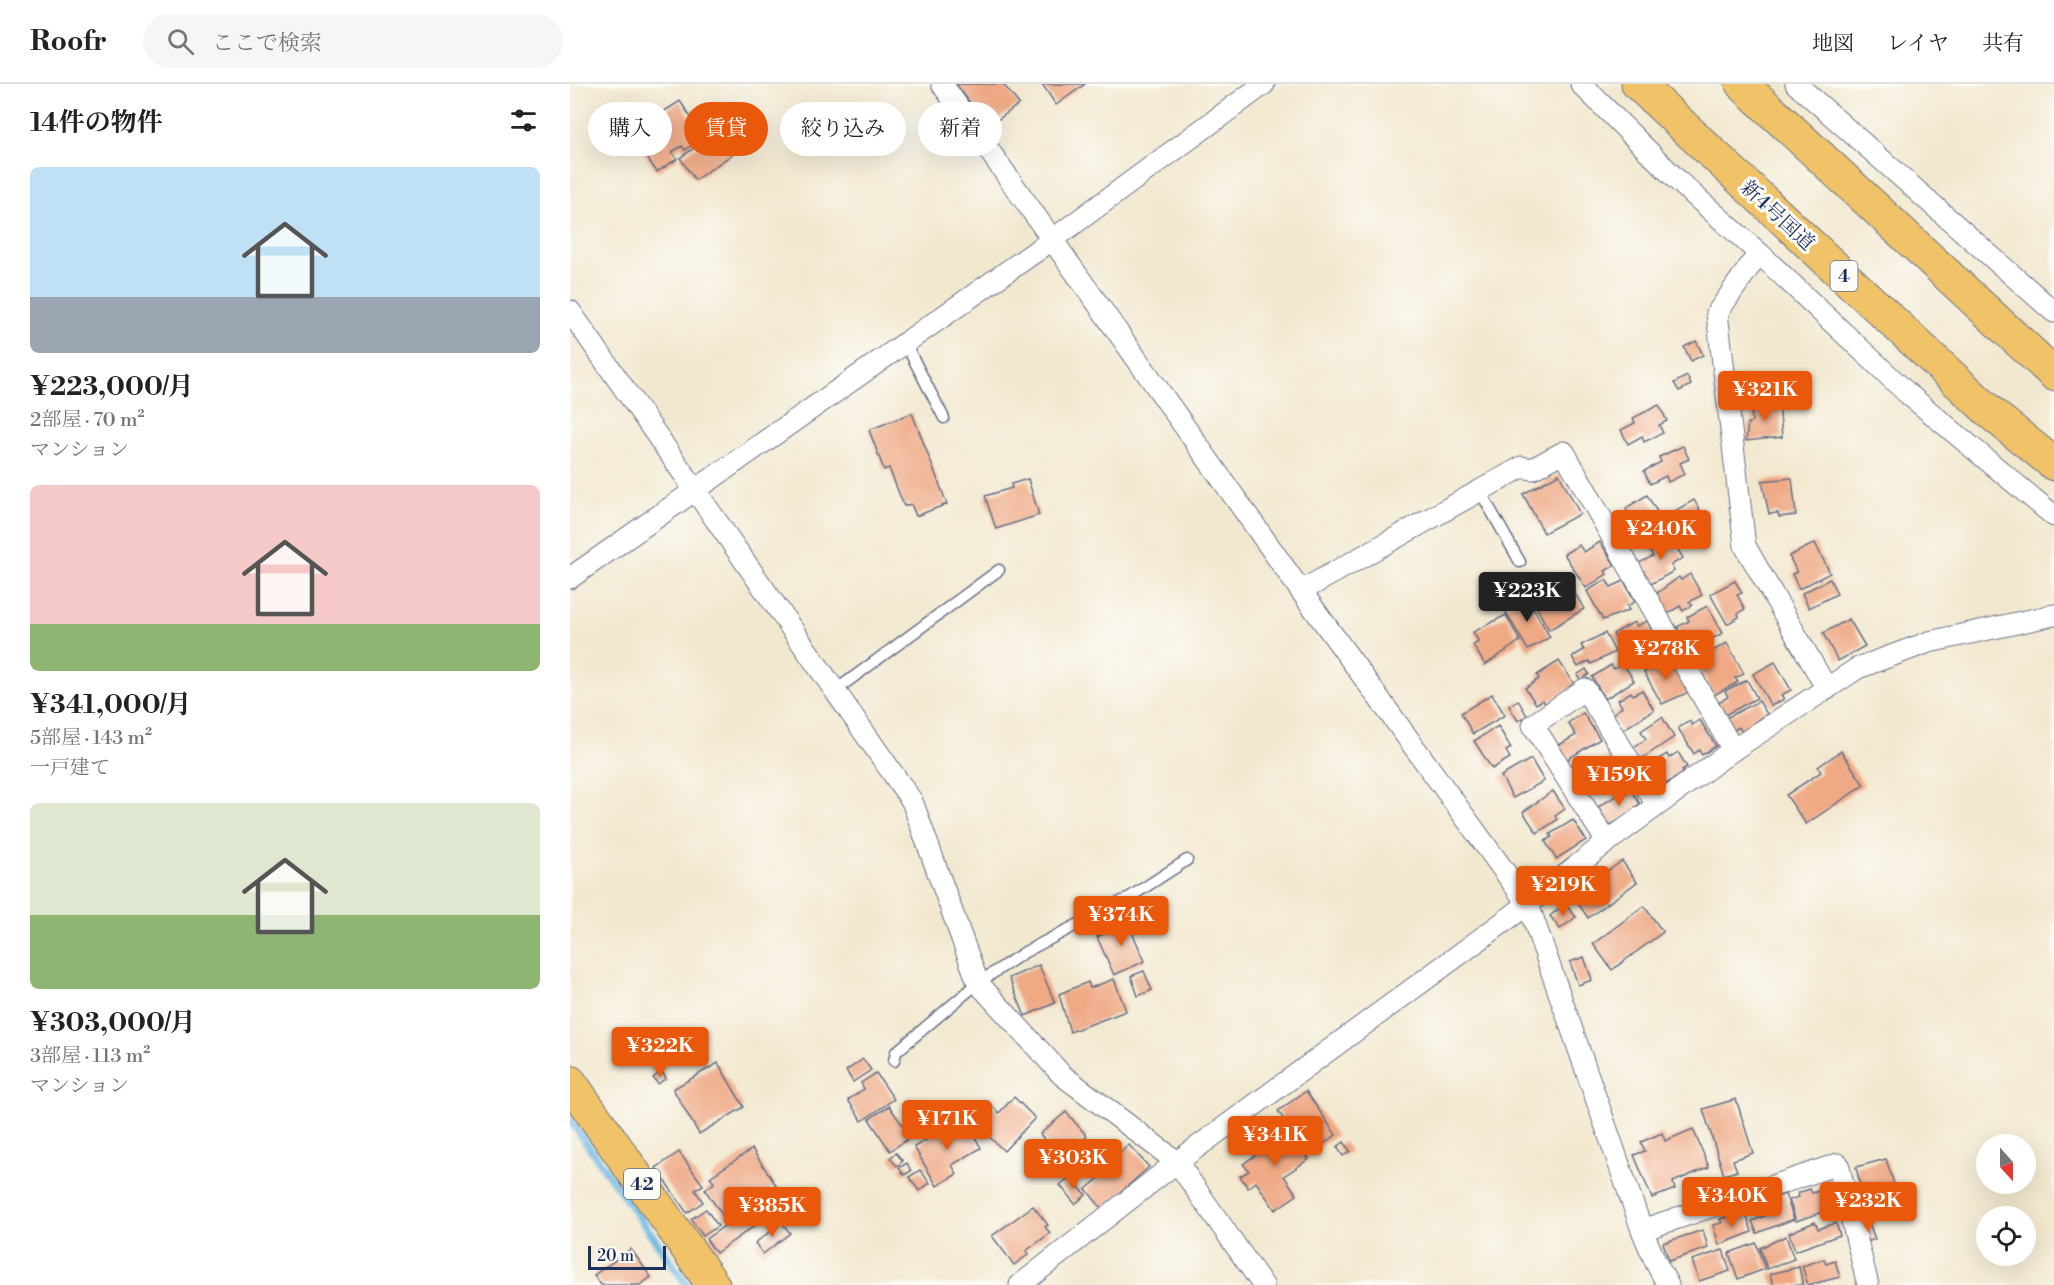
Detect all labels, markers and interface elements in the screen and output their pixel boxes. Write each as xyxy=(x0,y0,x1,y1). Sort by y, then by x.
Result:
search box xyxy=(143,14,563,68)
text: Roofr xyxy=(30,24,107,59)
icon: search xyxy=(164,25,197,58)
text: ここで検索 xyxy=(212,30,322,57)
text: 地図 xyxy=(1812,31,1854,57)
text: レイヤ xyxy=(1887,31,1949,57)
text: 共有 xyxy=(1982,31,2024,57)
chip: 購入 xyxy=(588,102,672,156)
chip: 賃貸 xyxy=(684,102,768,156)
chip: 絞り込み xyxy=(780,102,906,156)
chip: 新着 xyxy=(918,102,1002,156)
icon: filters xyxy=(507,104,540,137)
text: 14件の物件 xyxy=(30,107,163,139)
street label: 新4号国道 xyxy=(1735,176,1819,257)
icon: home xyxy=(231,206,339,314)
road number: 4 xyxy=(1830,261,1858,291)
text: ¥223,000/月 xyxy=(30,371,194,403)
pin: ¥321K xyxy=(1723,371,1807,422)
text: ¥321K xyxy=(1732,378,1798,403)
text: 2部屋 · 70 m² xyxy=(30,408,144,433)
text: マンション xyxy=(30,438,129,463)
pin: ¥240K xyxy=(1619,510,1703,561)
text: ¥240K xyxy=(1625,517,1697,542)
icon: home xyxy=(231,524,339,632)
pin: ¥223K xyxy=(1485,572,1569,623)
text: ¥223K xyxy=(1493,579,1561,604)
pin: ¥278K xyxy=(1624,630,1708,681)
text: ¥278K xyxy=(1632,637,1700,662)
text: ¥341,000/月 xyxy=(30,689,192,721)
text: 5部屋 · 143 m² xyxy=(30,726,152,751)
text: 一戸建て xyxy=(30,756,110,781)
pin: ¥159K xyxy=(1577,756,1661,807)
text: ¥159K xyxy=(1586,763,1652,788)
icon: home xyxy=(231,842,339,950)
pin: ¥219K xyxy=(1521,866,1605,917)
text: ¥219K xyxy=(1530,873,1596,898)
pin: ¥374K xyxy=(1079,896,1163,947)
text: ¥374K xyxy=(1087,903,1155,928)
text: ¥303,000/月 xyxy=(30,1007,196,1039)
pin: ¥322K xyxy=(618,1027,702,1078)
text: ¥322K xyxy=(626,1034,694,1059)
text: 3部屋 · 113 m² xyxy=(30,1044,150,1069)
text: マンション xyxy=(30,1074,129,1099)
pin: ¥171K xyxy=(905,1100,989,1151)
text: ¥171K xyxy=(916,1107,978,1132)
pin: ¥341K xyxy=(1233,1116,1317,1167)
text: ¥341K xyxy=(1242,1123,1308,1148)
north arrow xyxy=(1976,1134,2036,1194)
map controls xyxy=(1976,1134,2036,1266)
pin: ¥303K xyxy=(1031,1139,1115,1190)
text: ¥303K xyxy=(1038,1146,1108,1171)
road number: 42 xyxy=(624,1169,660,1199)
pin: ¥340K xyxy=(1690,1177,1774,1228)
pin: ¥232K xyxy=(1826,1182,1910,1233)
text: ¥340K xyxy=(1696,1184,1768,1209)
pin: ¥385K xyxy=(730,1187,814,1238)
text: ¥232K xyxy=(1834,1189,1902,1214)
text: ¥385K xyxy=(738,1194,806,1219)
button: locate xyxy=(1976,1206,2036,1266)
scale bar xyxy=(588,1243,666,1270)
text: 20 m xyxy=(597,1246,634,1266)

